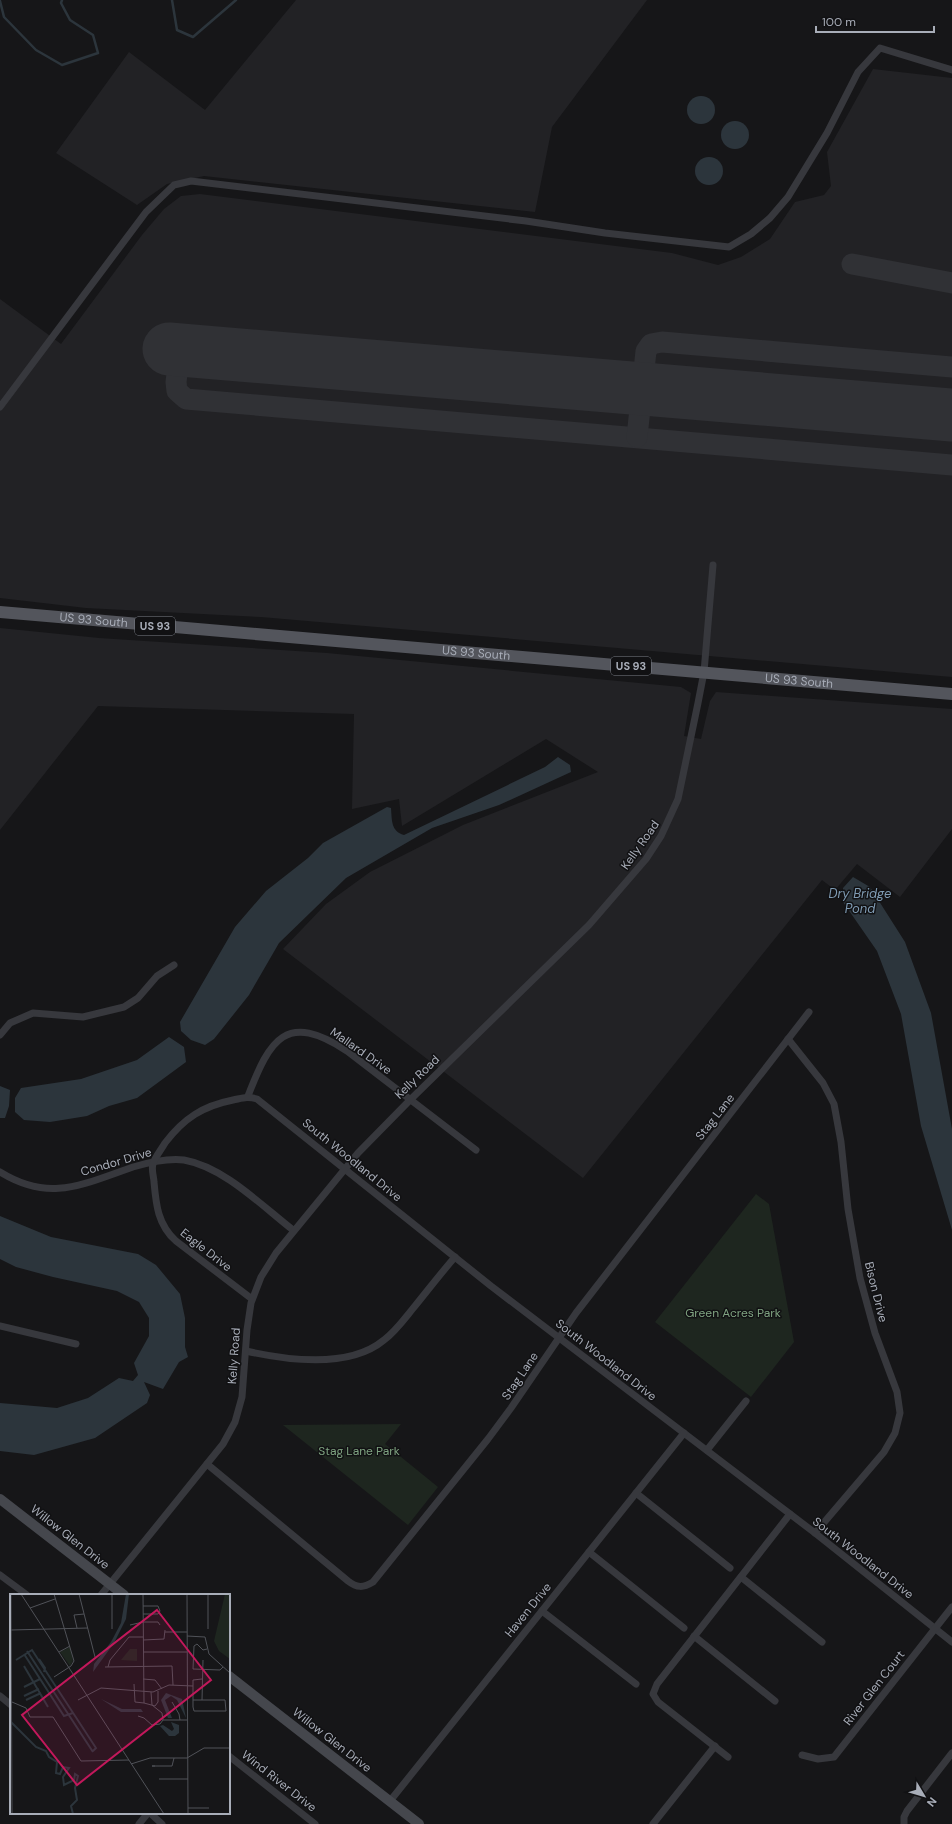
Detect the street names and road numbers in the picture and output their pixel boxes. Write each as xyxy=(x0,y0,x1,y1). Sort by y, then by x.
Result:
street label: US 93 South xyxy=(59,609,128,631)
road number: US 93 xyxy=(135,617,175,635)
street label: US 93 South xyxy=(442,642,511,664)
road number: US 93 xyxy=(611,657,651,675)
street label: US 93 South xyxy=(764,670,834,692)
street label: Kelly Road xyxy=(617,817,663,873)
street label: Mallard Drive xyxy=(327,1024,395,1078)
street label: Kelly Road xyxy=(391,1052,443,1102)
street label: Stag Lane xyxy=(692,1090,738,1143)
street label: South Woodland Drive xyxy=(299,1115,405,1205)
street label: Condor Drive xyxy=(79,1144,154,1180)
street label: Eagle Drive xyxy=(177,1225,235,1275)
street label: Bison Drive xyxy=(861,1260,891,1324)
street label: South Woodland Drive xyxy=(552,1316,660,1405)
street label: Kelly Road xyxy=(224,1327,244,1385)
street label: Stag Lane xyxy=(498,1349,542,1403)
street label: Willow Glen Drive xyxy=(27,1501,113,1573)
street label: South Woodland Drive xyxy=(809,1514,917,1603)
street label: Haven Drive xyxy=(501,1579,555,1641)
street label: River Glen Court xyxy=(840,1647,908,1729)
street label: Willow Glen Drive xyxy=(289,1704,375,1776)
street label: Wind River Drive xyxy=(238,1747,320,1815)

